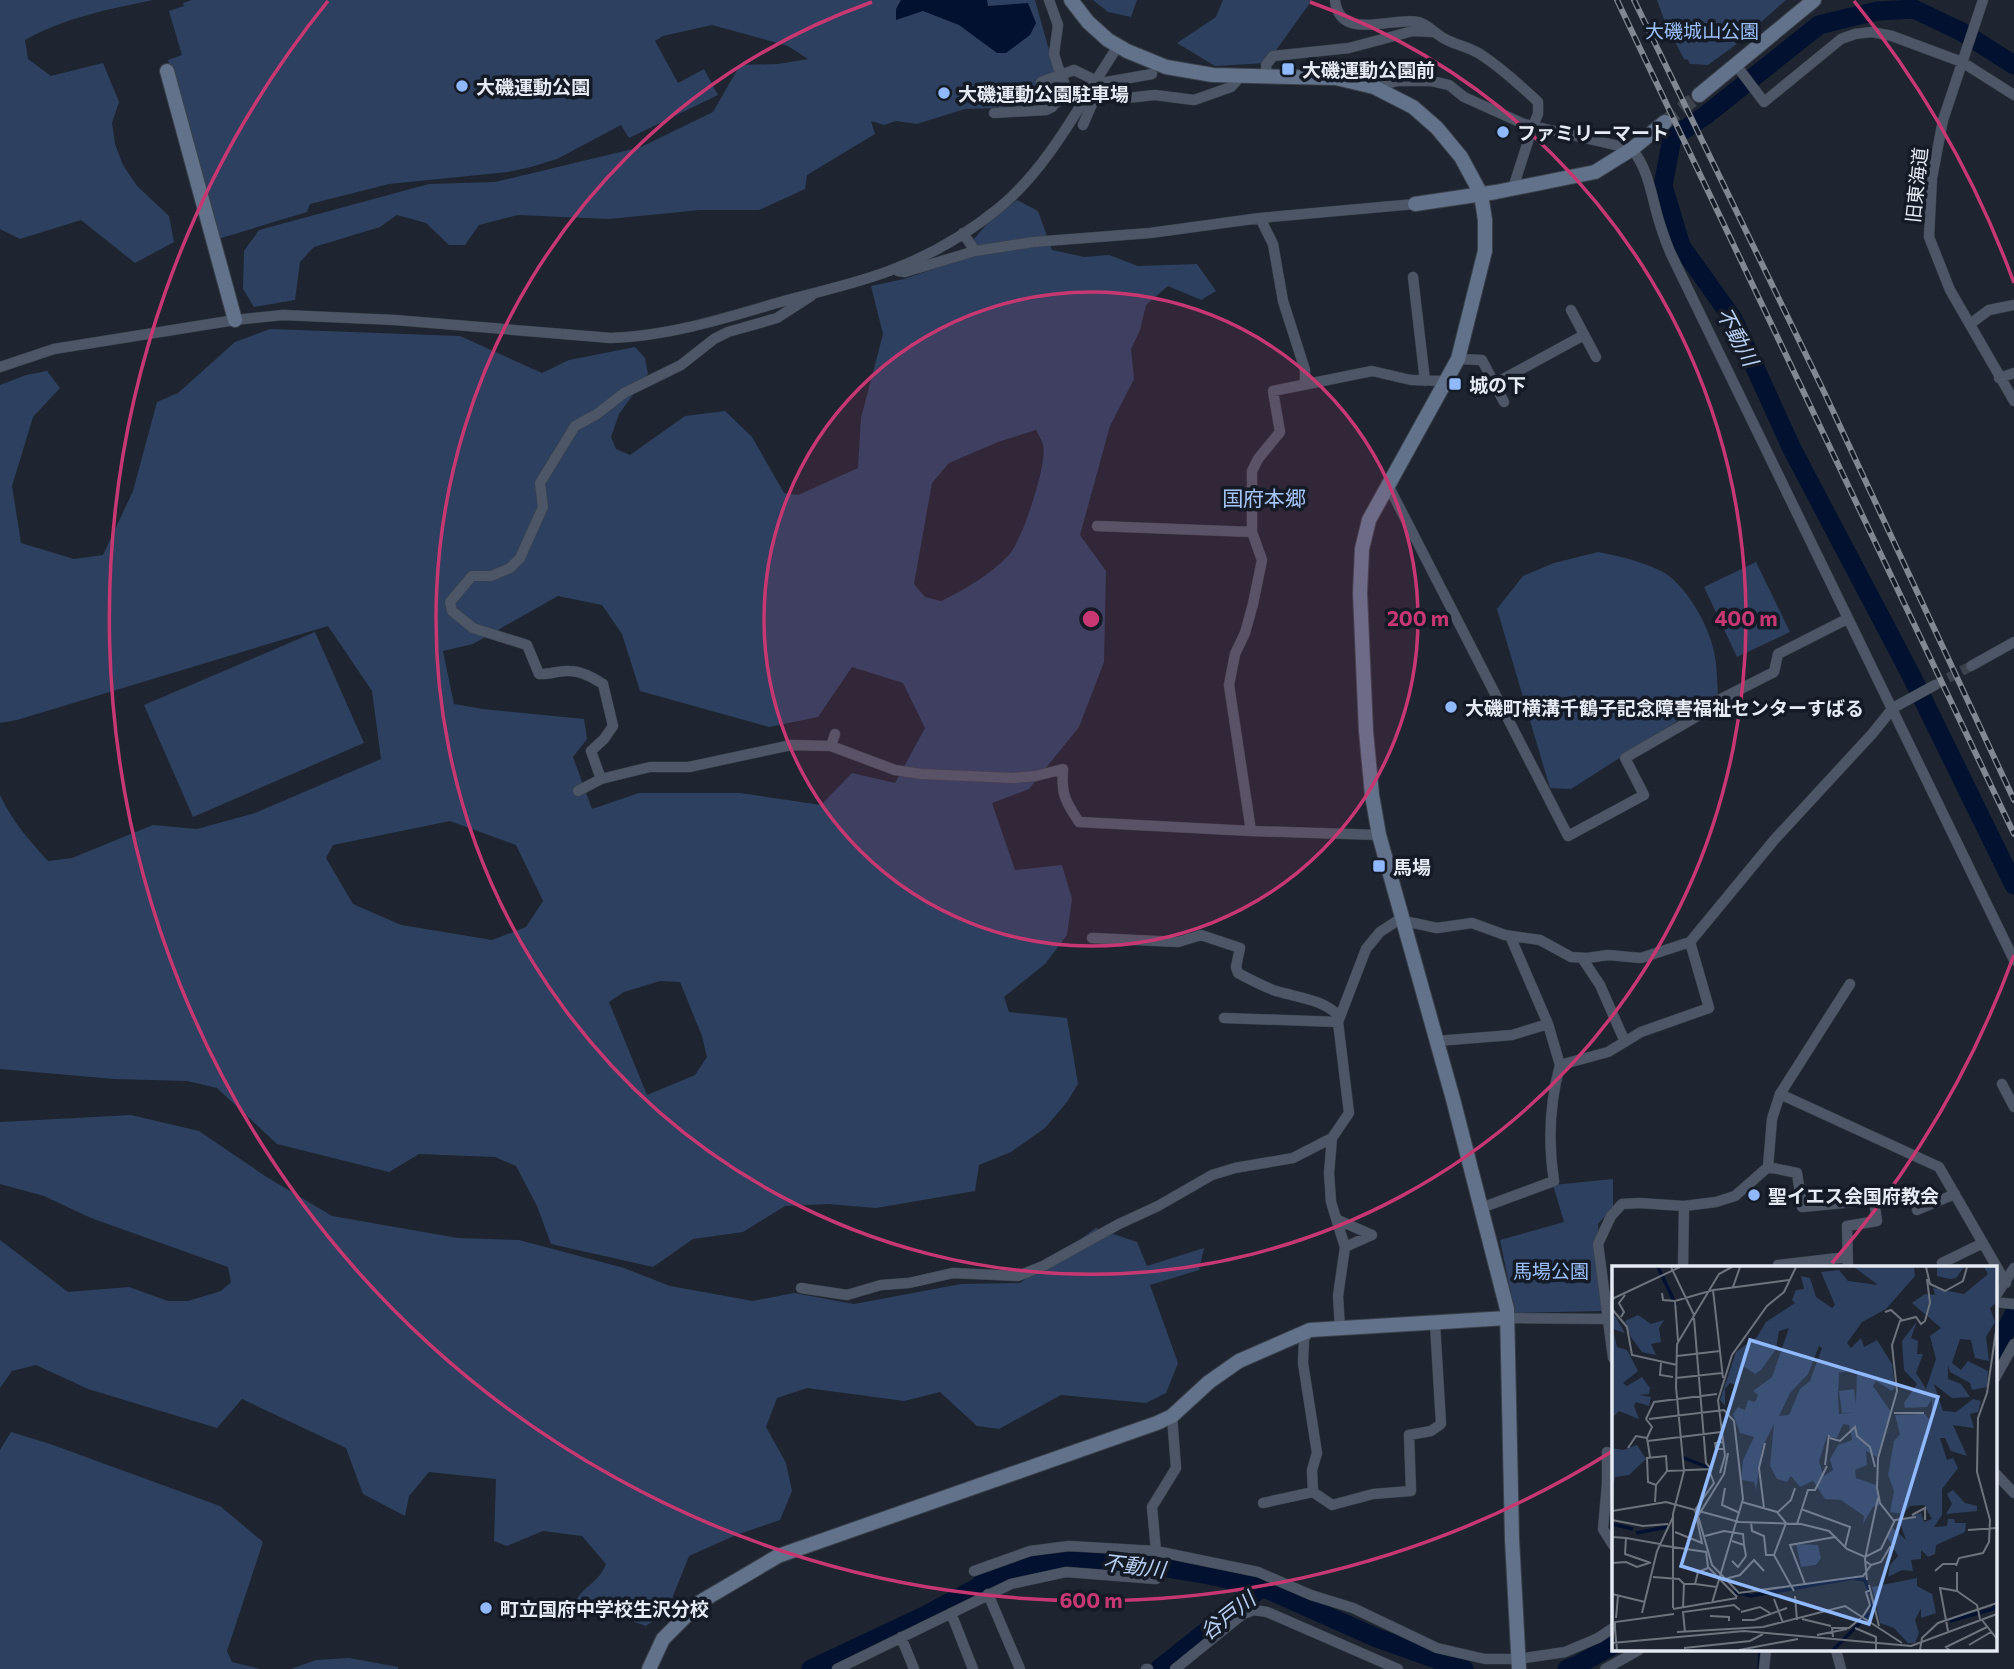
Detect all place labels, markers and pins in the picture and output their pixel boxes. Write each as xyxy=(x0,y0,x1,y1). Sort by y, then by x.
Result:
place label: 大磯運動公園前 xyxy=(1302,58,1435,81)
marker: 大磯運動公園前 xyxy=(1280,61,1296,77)
place label: 大磯運動公園 xyxy=(476,75,590,98)
marker: 大磯運動公園 xyxy=(454,78,470,94)
place label: 大磯運動公園駐車場 xyxy=(958,82,1129,105)
marker: 大磯運動公園駐車場 xyxy=(936,85,952,101)
place label: ファミリーマート xyxy=(1517,121,1669,144)
marker: ファミリーマート xyxy=(1495,124,1511,140)
place label: 城の下 xyxy=(1469,373,1526,396)
marker: 城の下 xyxy=(1447,376,1463,392)
centre of rings xyxy=(1079,607,1103,631)
place label: 大磯町横溝千鶴子記念障害福祉センターすばる xyxy=(1465,696,1864,719)
marker: 大磯町横溝千鶴子記念障害福祉センターすばる xyxy=(1443,699,1459,715)
place label: 馬場 xyxy=(1393,855,1431,878)
marker: 馬場 xyxy=(1371,858,1387,874)
place label: 聖イエス会国府教会 xyxy=(1768,1184,1939,1207)
marker: 聖イエス会国府教会 xyxy=(1746,1187,1762,1203)
place label: 町立国府中学校生沢分校 xyxy=(500,1597,709,1620)
marker: 町立国府中学校生沢分校 xyxy=(478,1600,494,1616)

